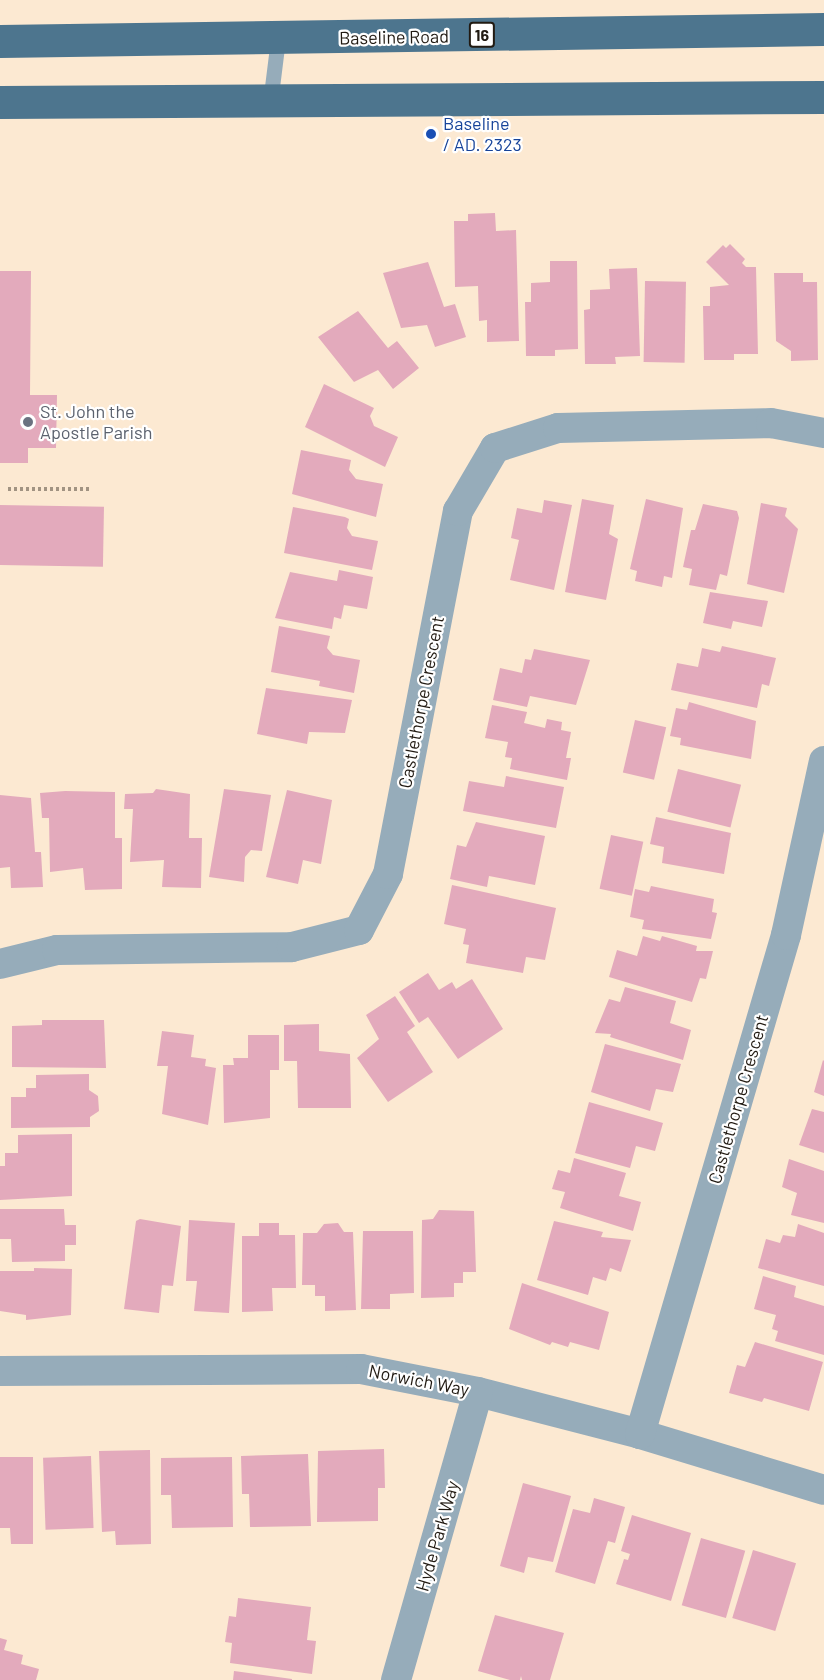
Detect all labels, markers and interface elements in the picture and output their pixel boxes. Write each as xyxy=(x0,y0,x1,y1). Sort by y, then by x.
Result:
road number: 16 xyxy=(468,22,496,48)
street label: Baseline Road xyxy=(339,25,449,49)
place label: Baseline / AD. 2323 xyxy=(443,113,522,156)
marker: Baseline / AD. 2323 xyxy=(424,127,438,141)
place label: St. John the Apostle Parish xyxy=(40,401,152,444)
marker: St. John the Apostle Parish xyxy=(21,415,35,429)
street label: Castlethorpe Crescent xyxy=(394,614,448,790)
street label: Castlethorpe Crescent xyxy=(704,1012,772,1186)
street label: Norwich Way xyxy=(367,1360,471,1400)
street label: Hyde Park Way xyxy=(411,1478,463,1594)

